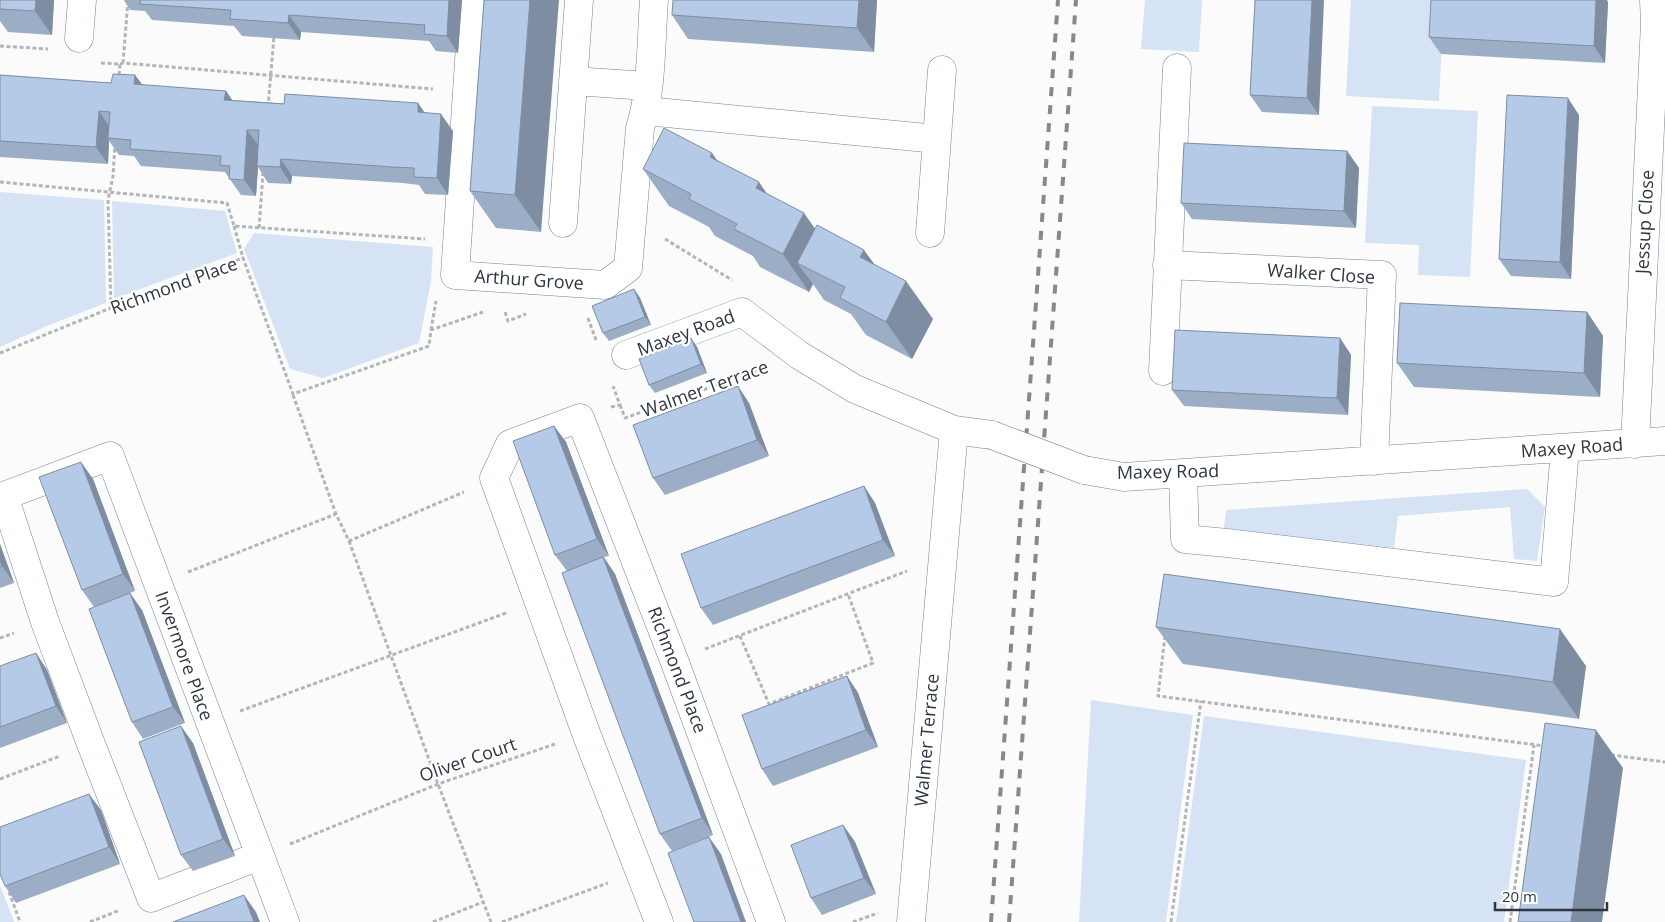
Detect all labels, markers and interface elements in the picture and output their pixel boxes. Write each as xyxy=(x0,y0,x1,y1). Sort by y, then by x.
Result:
street label: Jessup Close xyxy=(1629,169,1659,277)
street label: Richmond Place xyxy=(107,251,241,319)
street label: Walker Close xyxy=(1266,257,1376,289)
street label: Arthur Grove xyxy=(474,263,585,295)
street label: Maxey Road xyxy=(633,303,738,361)
street label: Walmer Terrace xyxy=(638,354,771,422)
street label: Maxey Road xyxy=(1520,431,1624,463)
street label: Maxey Road xyxy=(1117,458,1219,484)
street label: Invermore Place xyxy=(150,588,220,724)
street label: Richmond Place xyxy=(643,603,713,736)
street label: Walmer Terrace xyxy=(908,672,944,807)
street label: Oliver Court xyxy=(416,731,519,787)
scale bar xyxy=(1495,880,1608,912)
text: 20 m xyxy=(1502,886,1537,906)

